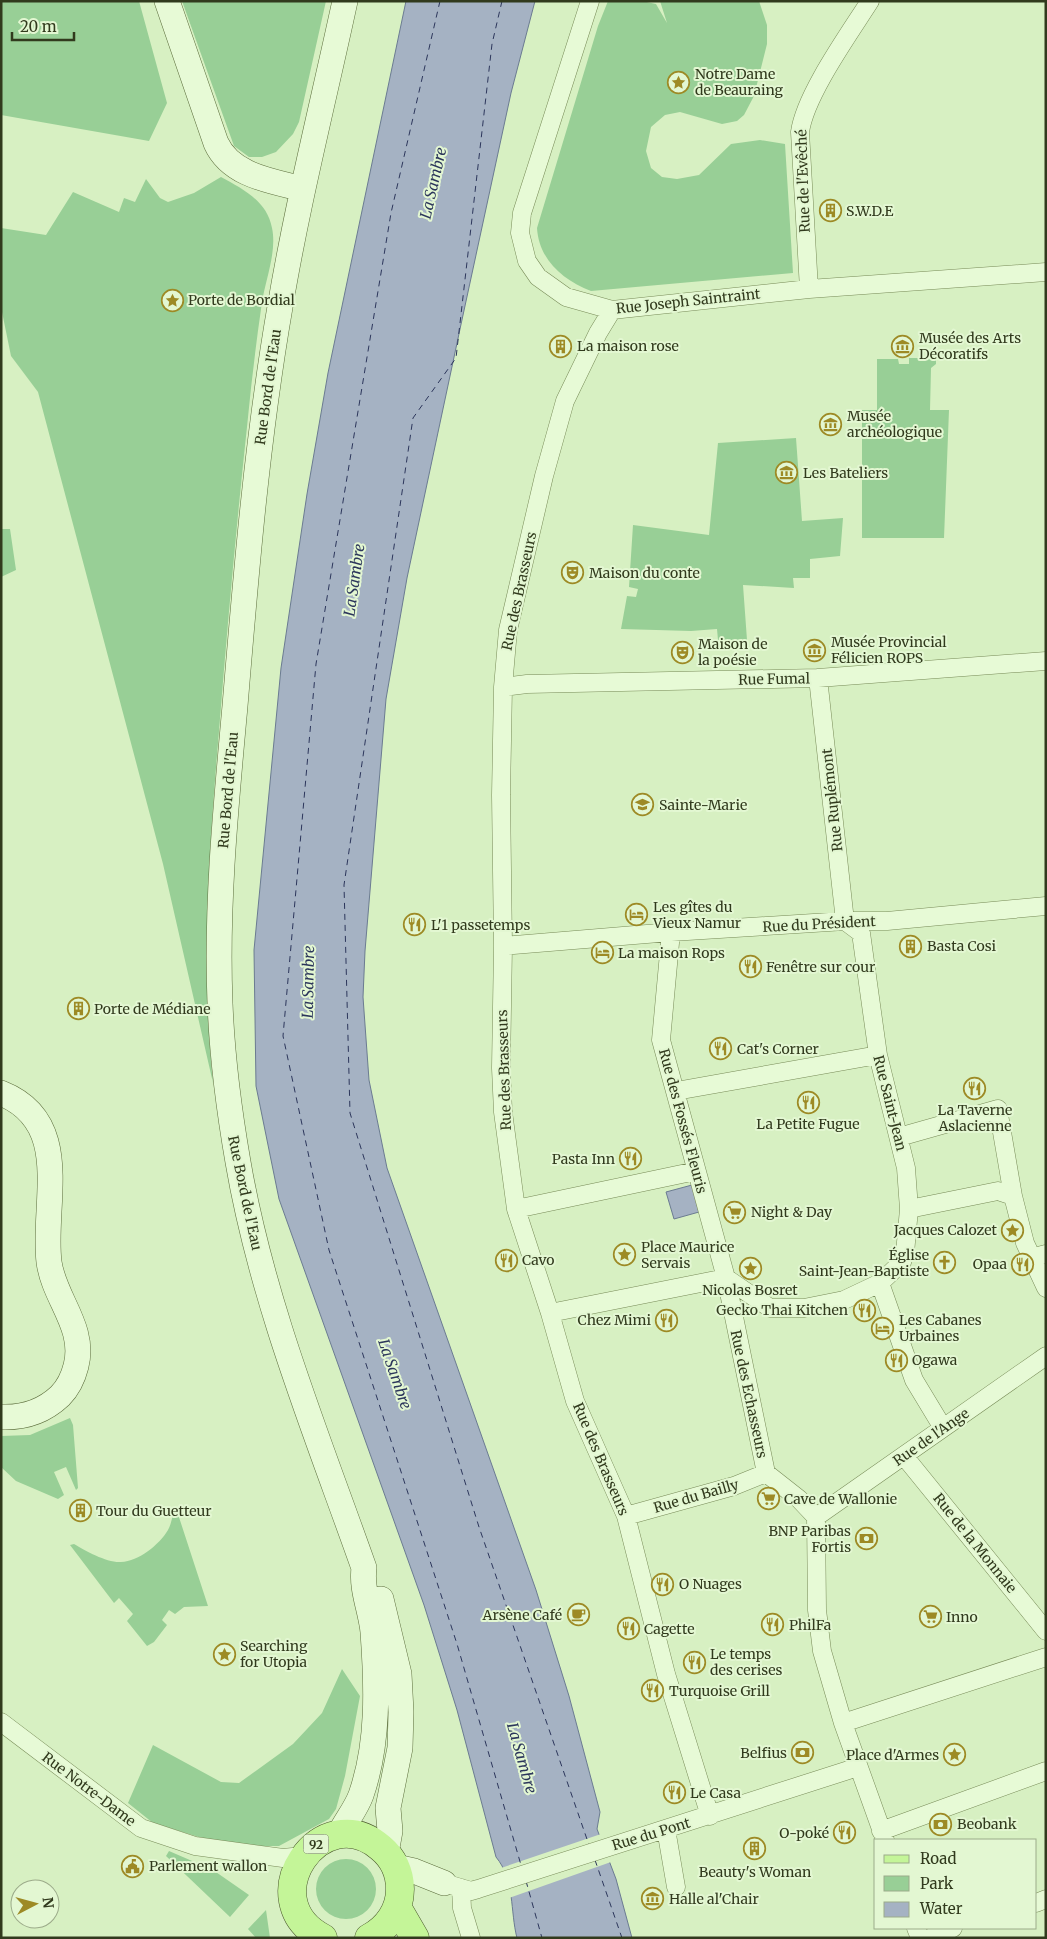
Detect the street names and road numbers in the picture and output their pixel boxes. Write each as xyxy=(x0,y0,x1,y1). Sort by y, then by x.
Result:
street label: Rue de l'Evêché xyxy=(792,129,814,233)
street label: Rue Joseph Saintraint xyxy=(615,284,762,318)
street label: Rue Bord de l'Eau xyxy=(251,328,285,446)
street label: Rue des Brasseurs xyxy=(498,530,540,652)
street label: Rue Fumal xyxy=(738,669,811,689)
street label: Rue Bord de l'Eau xyxy=(214,731,242,849)
street label: Rue Ruplémont xyxy=(818,747,846,853)
street label: Rue du Président xyxy=(762,912,877,936)
street label: Rue des Brasseurs xyxy=(493,1009,515,1131)
street label: Rue des Fossés Fleuris xyxy=(655,1047,711,1196)
street label: Rue Saint-Jean xyxy=(869,1053,911,1153)
street label: Rue Bord de l'Eau xyxy=(224,1134,266,1252)
street label: Rue des Echasseurs xyxy=(727,1328,771,1460)
street label: Rue des Brasseurs xyxy=(569,1400,633,1518)
street label: Rue de l'Ange xyxy=(889,1404,973,1470)
street label: Rue du Bailly xyxy=(651,1475,741,1517)
street label: Rue de la Monnaie xyxy=(929,1490,1021,1596)
street label: Rue Notre-Dame xyxy=(39,1748,139,1830)
street label: Rue du Pont xyxy=(610,1813,693,1854)
road number: 92 xyxy=(304,1835,328,1854)

